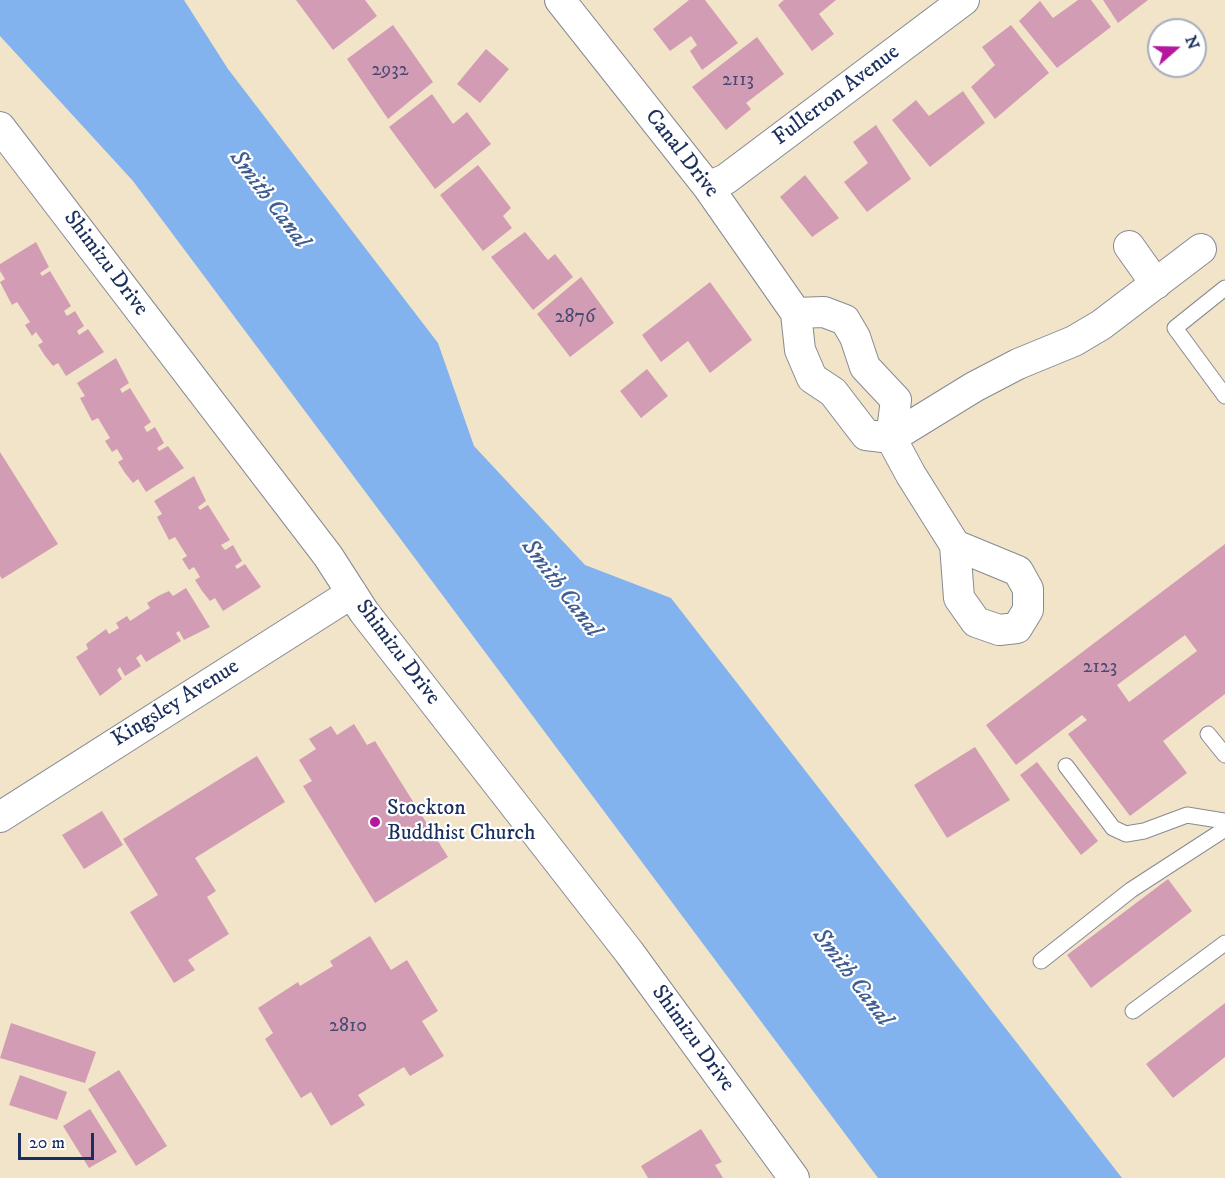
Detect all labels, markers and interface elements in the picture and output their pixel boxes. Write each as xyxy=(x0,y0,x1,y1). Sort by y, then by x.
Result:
north arrow xyxy=(1147,18,1207,78)
text: N xyxy=(1180,33,1204,52)
street label: Fullerton Avenue xyxy=(769,40,905,152)
house number: 2932 xyxy=(371,59,409,83)
house number: 2113 xyxy=(722,69,754,93)
street label: Canal Drive xyxy=(638,104,724,204)
water label: Smith Canal xyxy=(222,145,314,255)
street label: Shimizu Drive xyxy=(57,206,153,322)
house number: 2876 xyxy=(555,306,595,330)
water label: Smith Canal xyxy=(514,534,606,644)
street label: Shimizu Drive xyxy=(349,595,445,711)
street label: Kingsley Avenue xyxy=(108,654,244,754)
house number: 2123 xyxy=(1083,656,1117,680)
place label: Stockton Buddhist Church xyxy=(387,796,536,848)
marker: Stockton Buddhist Church xyxy=(368,815,382,829)
water label: Smith Canal xyxy=(805,923,897,1033)
street label: Shimizu Drive xyxy=(645,981,739,1097)
house number: 2810 xyxy=(329,1015,367,1039)
scale bar xyxy=(21,1121,98,1159)
text: 20 m xyxy=(29,1132,65,1154)

